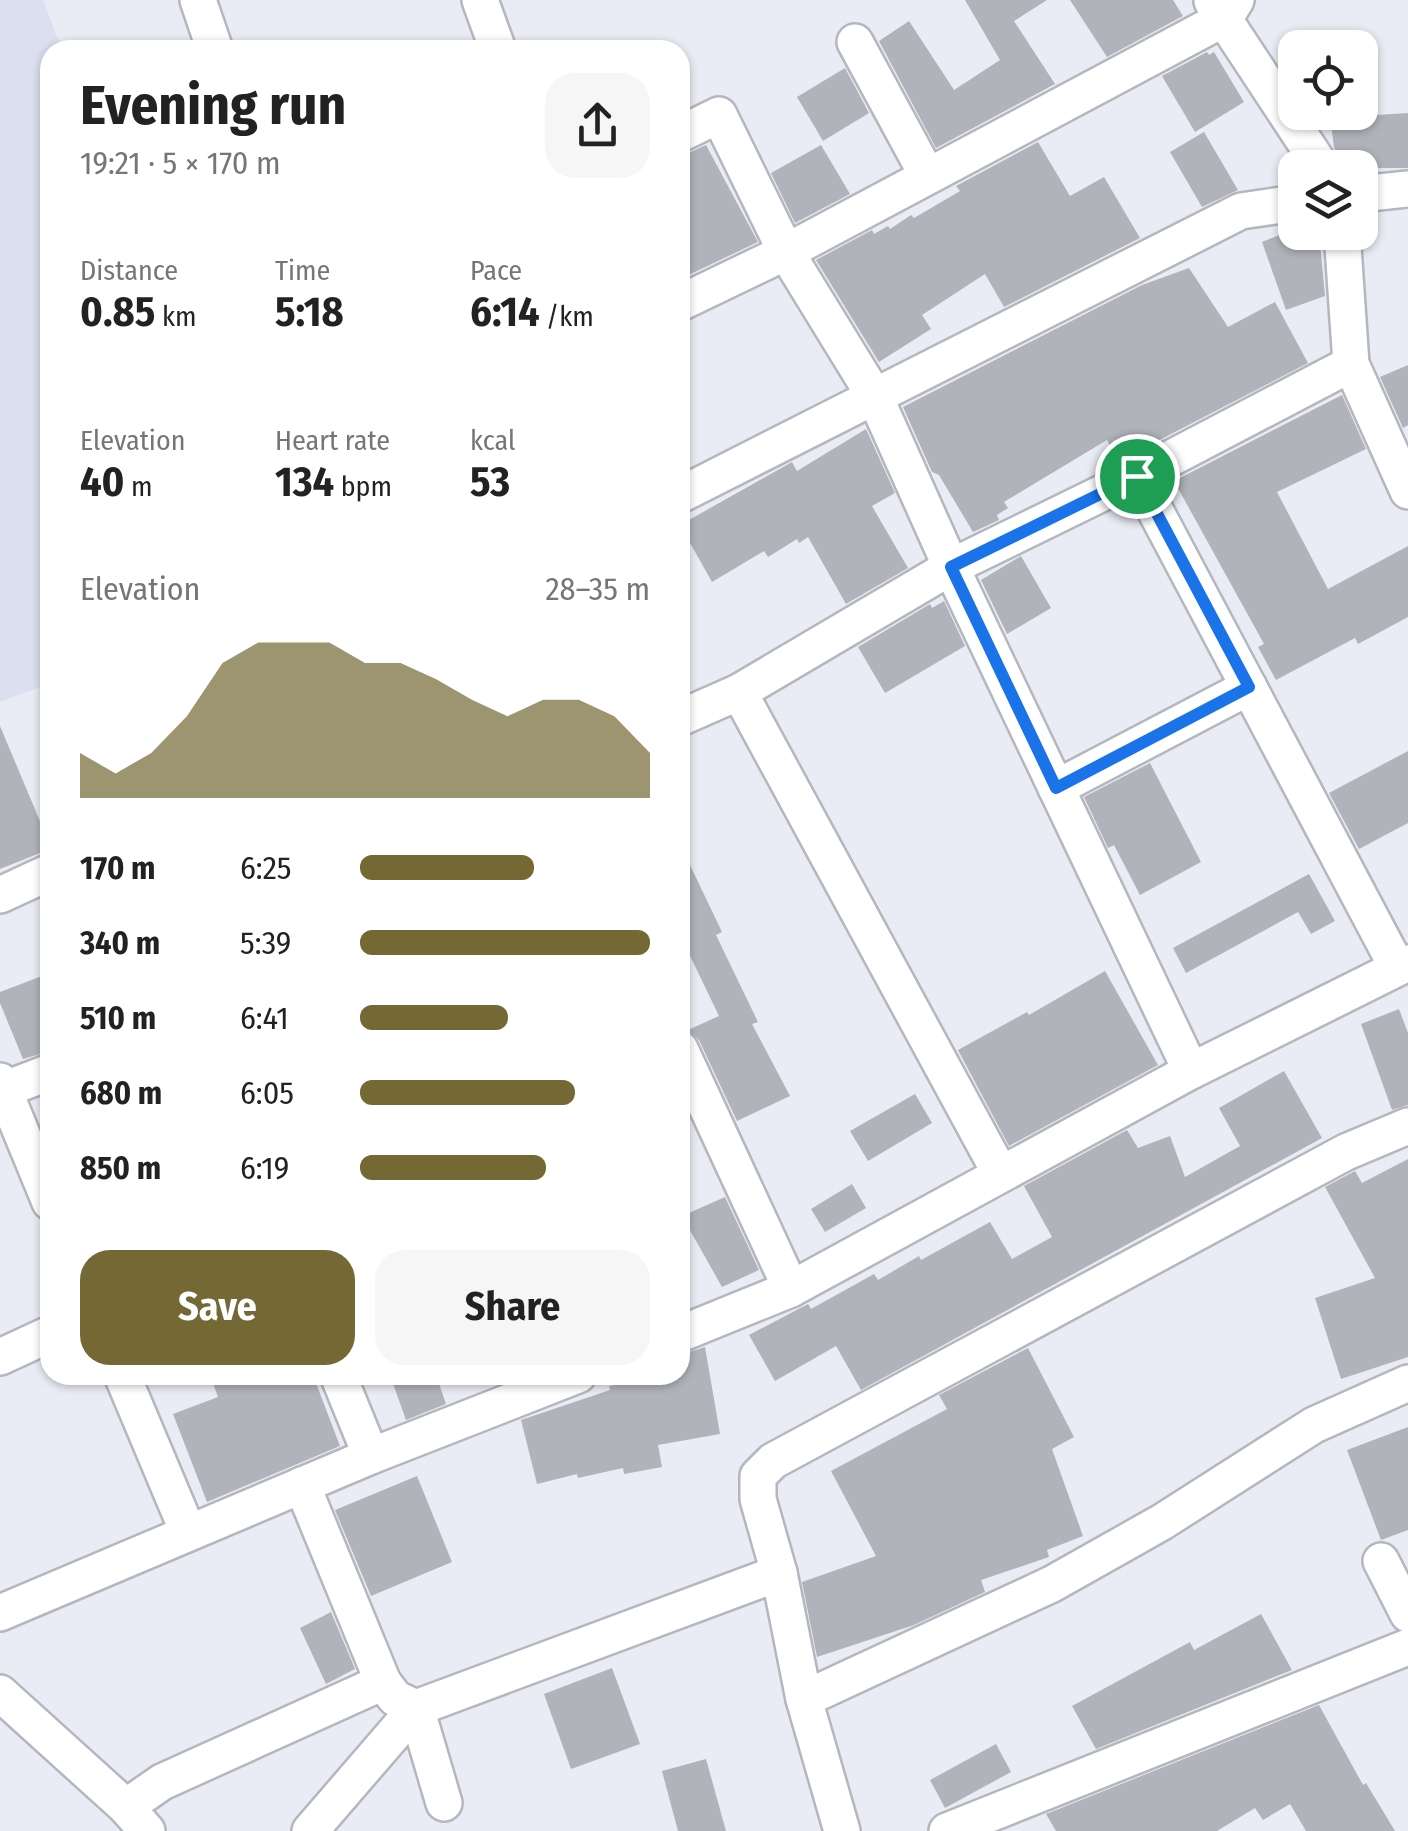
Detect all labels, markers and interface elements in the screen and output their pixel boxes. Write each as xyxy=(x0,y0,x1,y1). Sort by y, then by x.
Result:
map controls xyxy=(1278,30,1378,250)
button: locate xyxy=(1278,30,1378,130)
text: Evening run xyxy=(80,73,346,139)
button: share xyxy=(545,73,650,178)
text: 19:21 · 5 × 170 m xyxy=(80,144,281,182)
button: layers xyxy=(1278,150,1378,250)
text: Distance xyxy=(80,254,178,287)
text: Time xyxy=(275,254,330,287)
text: Pace xyxy=(470,254,522,287)
text: 0.85 xyxy=(80,287,155,337)
text: 5:18 xyxy=(275,287,344,337)
text: 6:14 xyxy=(470,287,540,337)
text: km xyxy=(155,300,197,333)
text: /km xyxy=(540,300,594,333)
text: Elevation xyxy=(80,424,185,457)
text: Heart rate xyxy=(275,424,390,457)
text: kcal xyxy=(470,424,515,457)
pin xyxy=(1095,434,1180,519)
icon: arrive xyxy=(1110,449,1165,504)
text: 40 xyxy=(80,457,125,507)
text: 134 xyxy=(275,457,334,507)
text: 53 xyxy=(470,457,510,507)
text: m xyxy=(125,470,153,503)
text: bpm xyxy=(334,470,392,503)
text: Elevation xyxy=(80,570,200,608)
text: 28–35 m xyxy=(545,570,650,608)
text: 170 m xyxy=(80,849,155,887)
text: 6:25 xyxy=(240,849,291,887)
text: 340 m xyxy=(80,924,160,962)
text: 5:39 xyxy=(240,924,291,962)
text: 510 m xyxy=(80,999,156,1037)
text: 6:41 xyxy=(240,999,289,1037)
text: 680 m xyxy=(80,1074,162,1112)
text: 6:05 xyxy=(240,1074,294,1112)
text: 850 m xyxy=(80,1149,161,1187)
text: 6:19 xyxy=(240,1149,289,1187)
button: Save xyxy=(80,1250,355,1365)
button: Share xyxy=(375,1250,650,1365)

